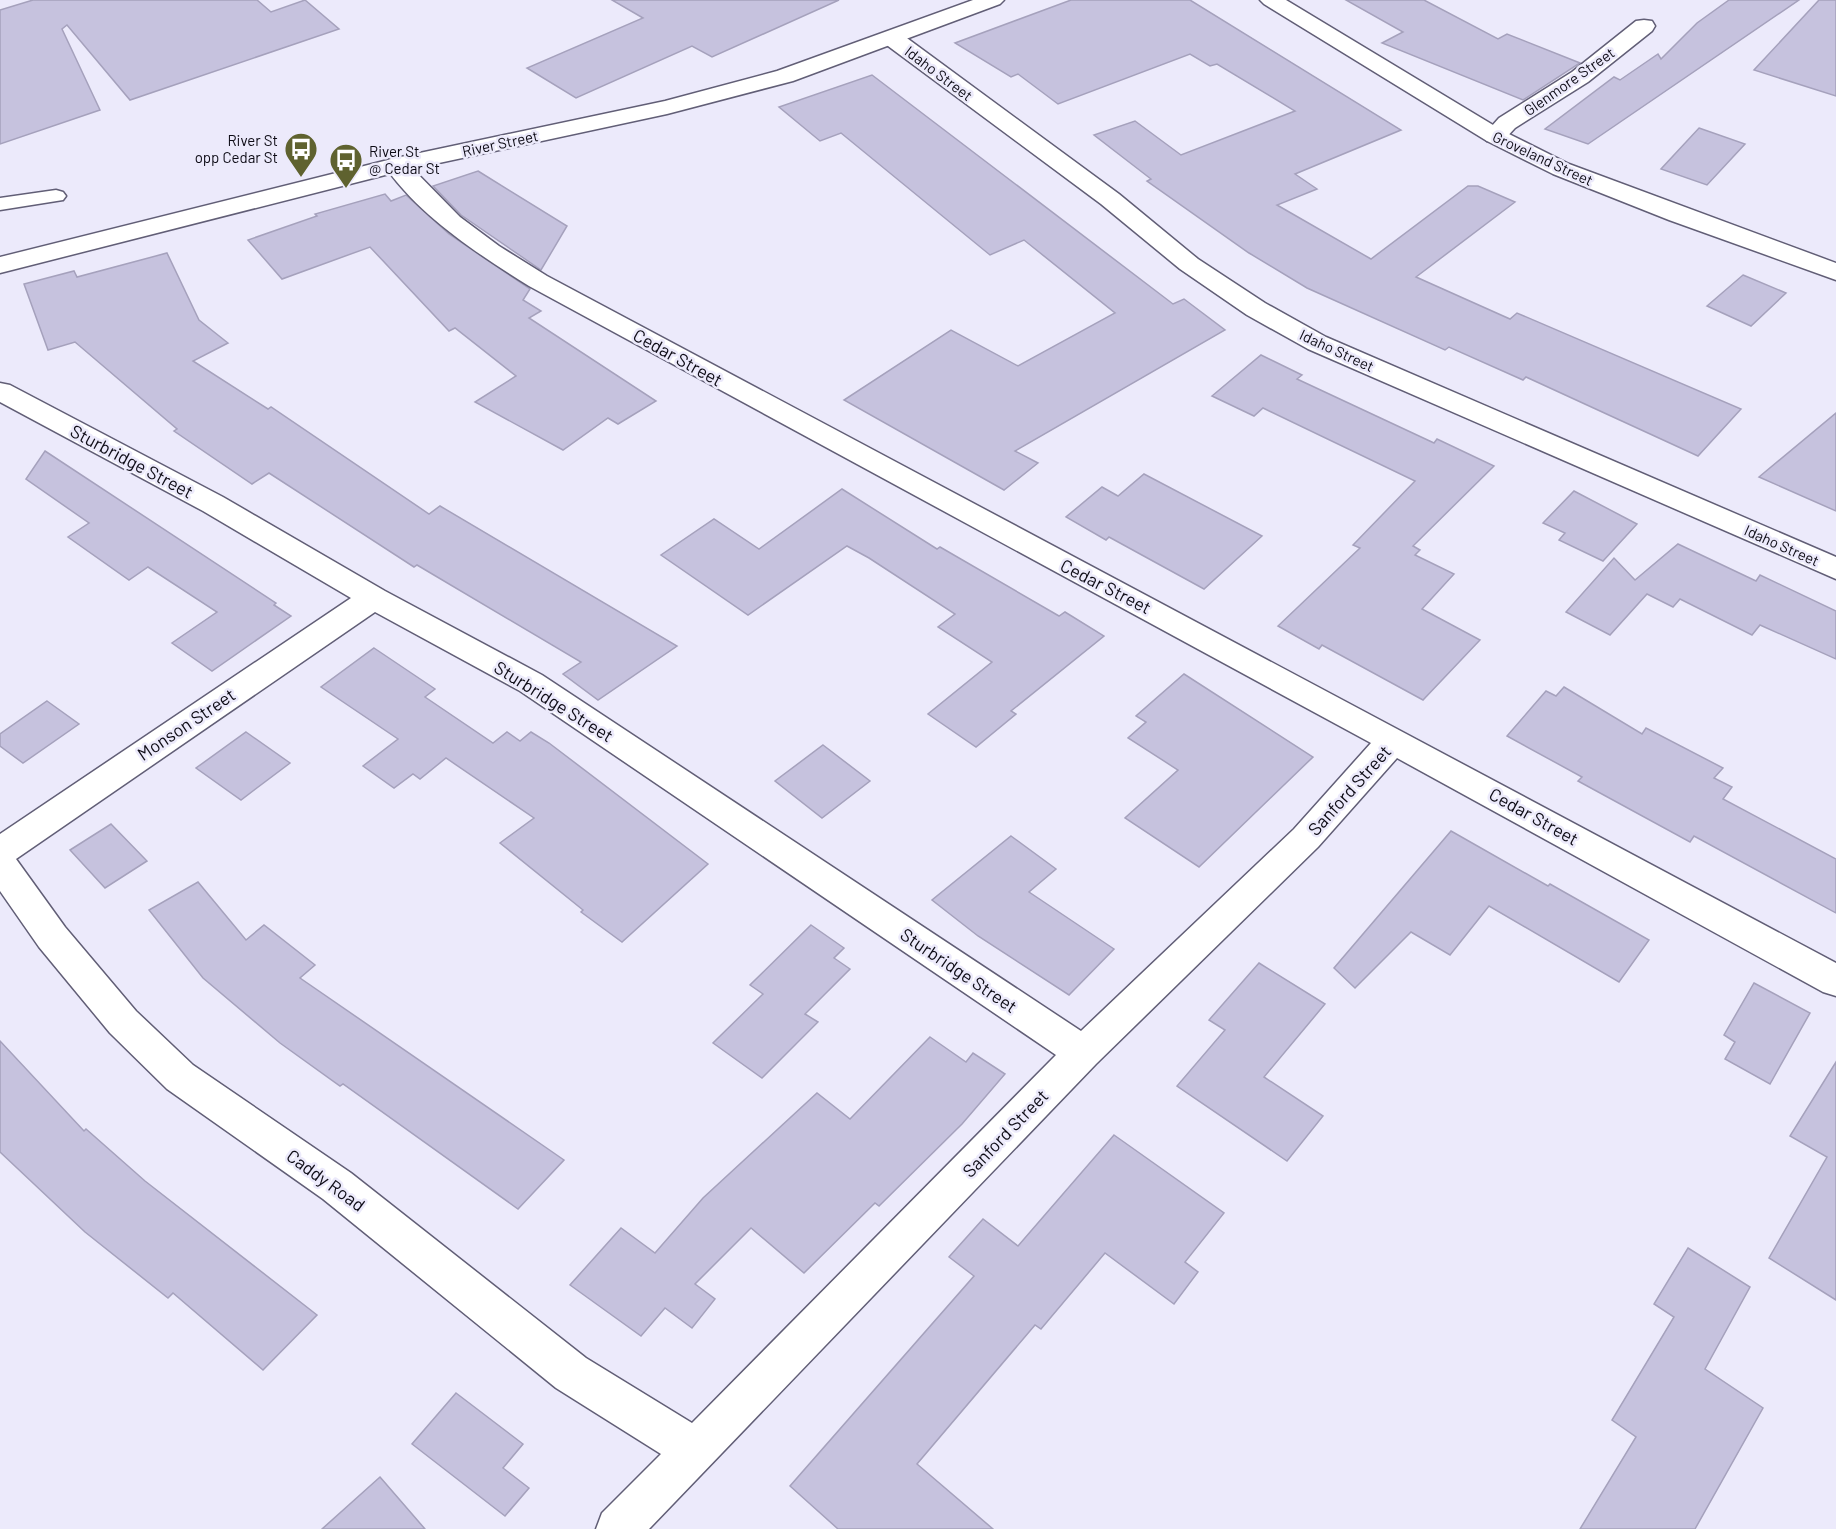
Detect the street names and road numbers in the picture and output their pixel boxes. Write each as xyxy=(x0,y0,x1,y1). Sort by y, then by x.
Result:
street label: Idaho Street xyxy=(902,42,976,104)
street label: Glenmore Street xyxy=(1520,43,1618,119)
street label: River Street xyxy=(460,126,540,160)
street label: Groveland Street xyxy=(1490,127,1596,189)
street label: Cedar Street xyxy=(629,323,727,391)
street label: Idaho Street xyxy=(1297,325,1377,375)
street label: Sturbridge Street xyxy=(67,419,197,503)
street label: Idaho Street xyxy=(1742,521,1822,569)
street label: Cedar Street xyxy=(1057,554,1155,618)
street label: Sturbridge Street xyxy=(490,656,618,746)
street label: Monson Street xyxy=(133,683,239,765)
street label: Sanford Street xyxy=(1303,740,1395,840)
street label: Cedar Street xyxy=(1485,782,1583,850)
street label: Sturbridge Street xyxy=(896,923,1022,1017)
street label: Sanford Street xyxy=(958,1084,1052,1182)
street label: Caddy Road xyxy=(283,1144,369,1216)

